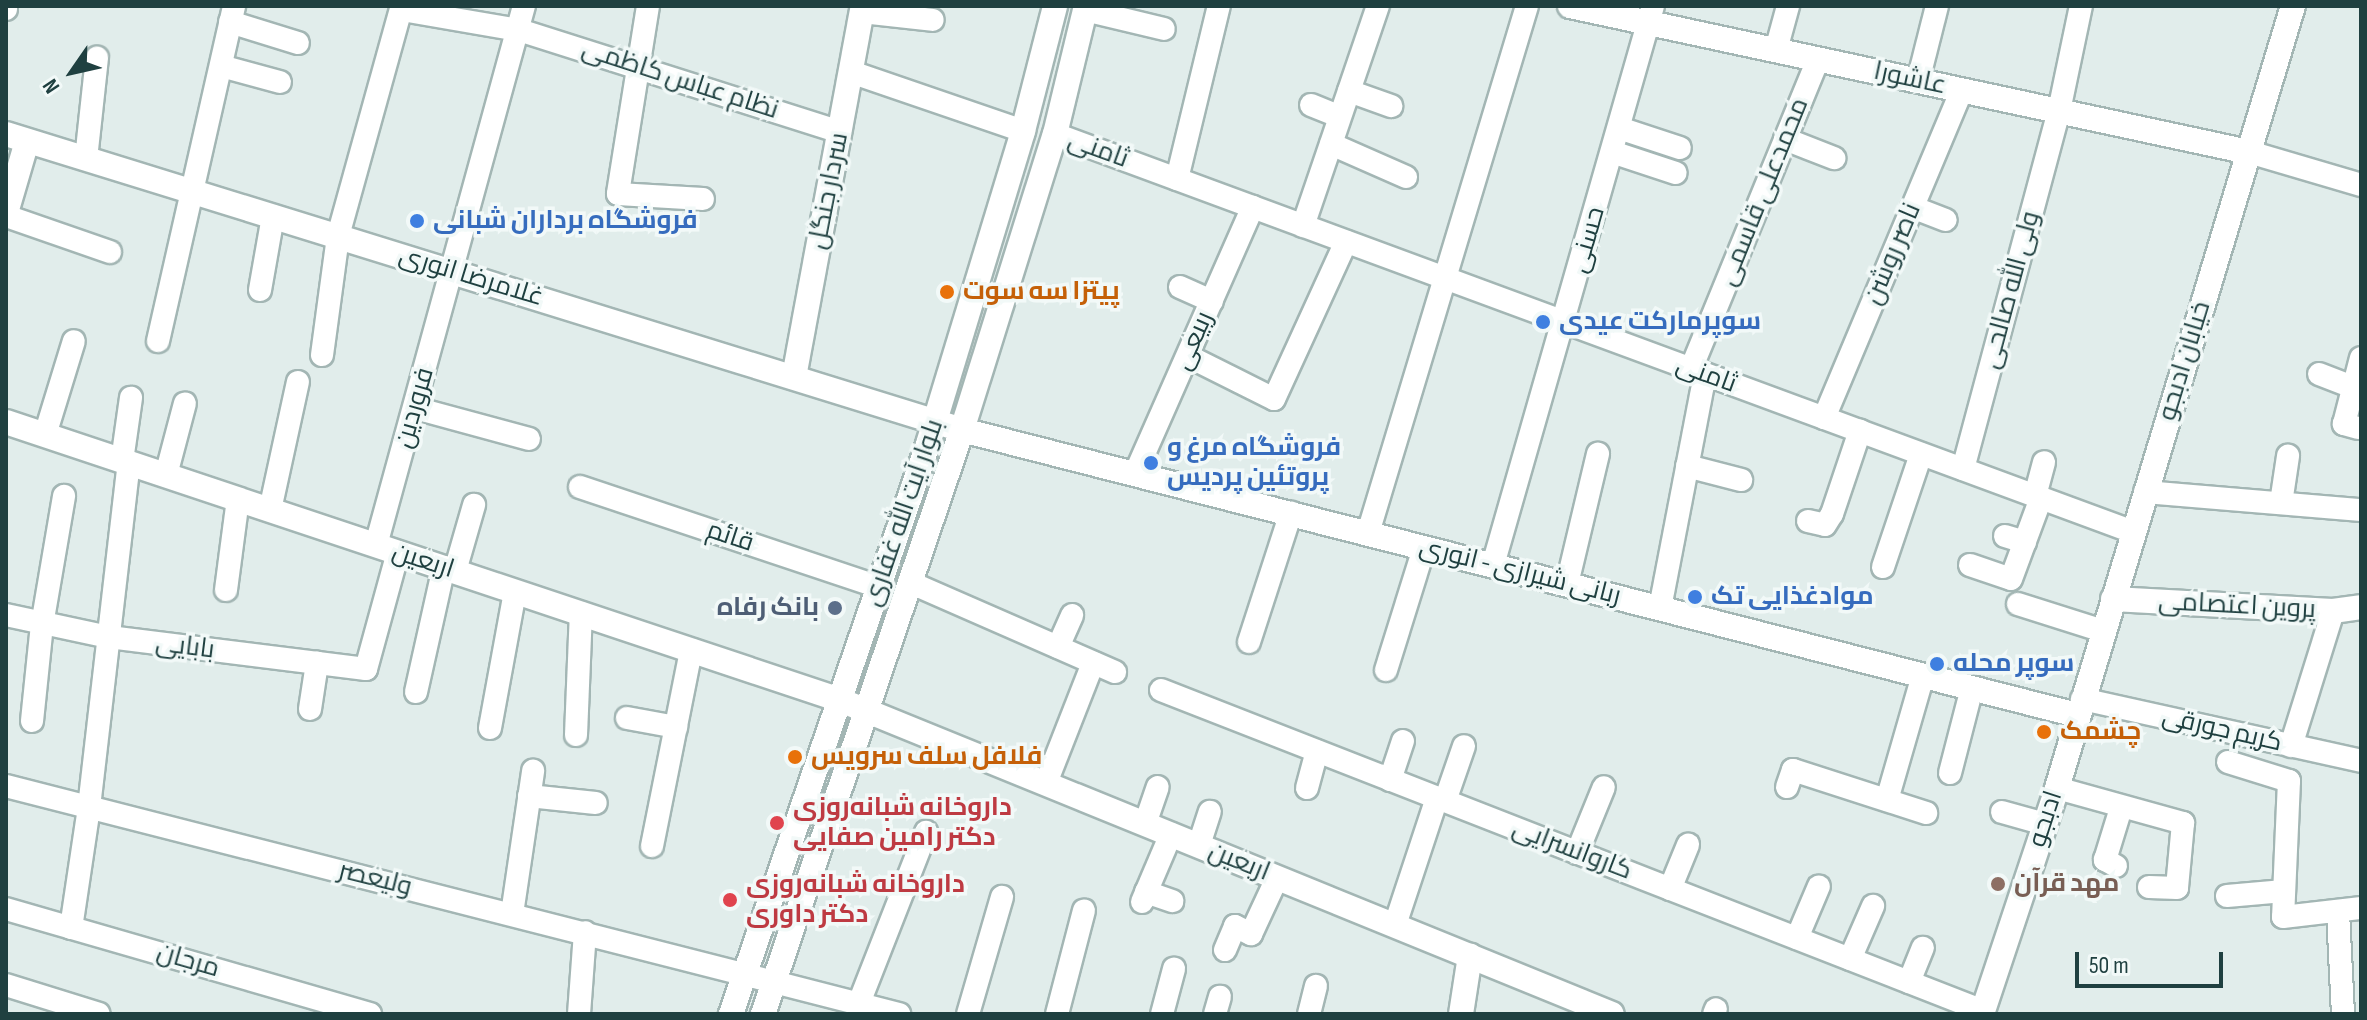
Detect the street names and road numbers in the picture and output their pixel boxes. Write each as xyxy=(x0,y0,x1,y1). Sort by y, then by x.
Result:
street label: نظام عباس کاظمی xyxy=(578,34,782,126)
street label: عاشورا xyxy=(1871,56,1949,102)
street label: محمدعلی قاسمی xyxy=(1712,94,1816,290)
street label: ثامنی xyxy=(1064,125,1132,175)
street label: سردار جنگل xyxy=(802,130,856,252)
street label: ناصر روشن xyxy=(1858,199,1928,309)
street label: حسنی xyxy=(1564,203,1612,277)
street label: ولی الله صالحی xyxy=(1975,208,2047,372)
street label: غلامرضا انوری xyxy=(395,240,547,314)
street label: خیابان ادبجو xyxy=(2152,298,2218,424)
street label: ربیعی xyxy=(1167,307,1221,375)
street label: ثامنی xyxy=(1672,350,1740,400)
street label: فروردین xyxy=(389,364,441,452)
street label: بلوار آیت الله غفاری xyxy=(857,415,951,611)
street label: قائم xyxy=(703,515,757,559)
street label: ربانی شیرازی - انوری xyxy=(1416,532,1624,612)
street label: اربعین xyxy=(388,536,458,586)
street label: پروین اعتصامی xyxy=(2157,586,2317,626)
street label: بابایی xyxy=(154,628,216,666)
street label: کریم جورقی xyxy=(2159,701,2285,759)
street label: ادبجو xyxy=(2022,787,2070,851)
street label: کاروانسرایی xyxy=(1508,813,1636,887)
street label: اربعین xyxy=(1204,836,1274,888)
street label: ولیعصر xyxy=(335,855,415,903)
street label: مرجان xyxy=(153,937,223,985)

